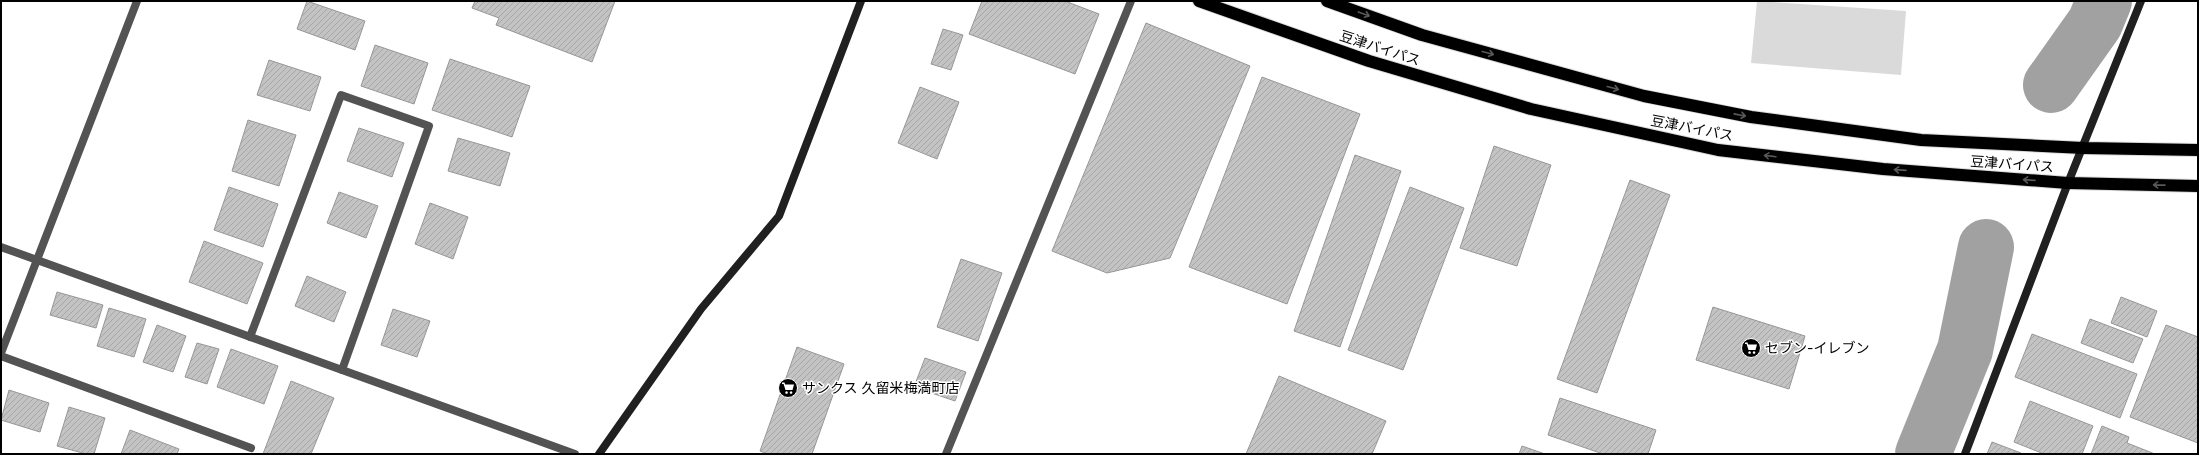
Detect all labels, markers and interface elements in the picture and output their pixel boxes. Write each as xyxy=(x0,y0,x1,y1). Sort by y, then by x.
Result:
one-way arrow xyxy=(1357,11,1369,19)
street label: 豆津バイパス xyxy=(1338,27,1423,69)
one-way arrow xyxy=(1481,50,1494,58)
one-way arrow xyxy=(1606,85,1619,92)
street label: 豆津バイパス xyxy=(1649,111,1735,144)
one-way arrow xyxy=(1733,111,1746,119)
one-way arrow xyxy=(1764,152,1777,160)
street label: 豆津バイパス xyxy=(1970,152,2054,175)
one-way arrow xyxy=(1893,167,1906,174)
one-way arrow xyxy=(2023,176,2036,183)
one-way arrow xyxy=(2153,181,2166,189)
supermarket icon: セブン-イレブン xyxy=(1740,337,1762,359)
place label: セブン-イレブン xyxy=(1765,339,1869,356)
supermarket icon: サンクス 久留米梅満町店 xyxy=(777,377,799,399)
place label: サンクス 久留米梅満町店 xyxy=(802,379,960,396)

